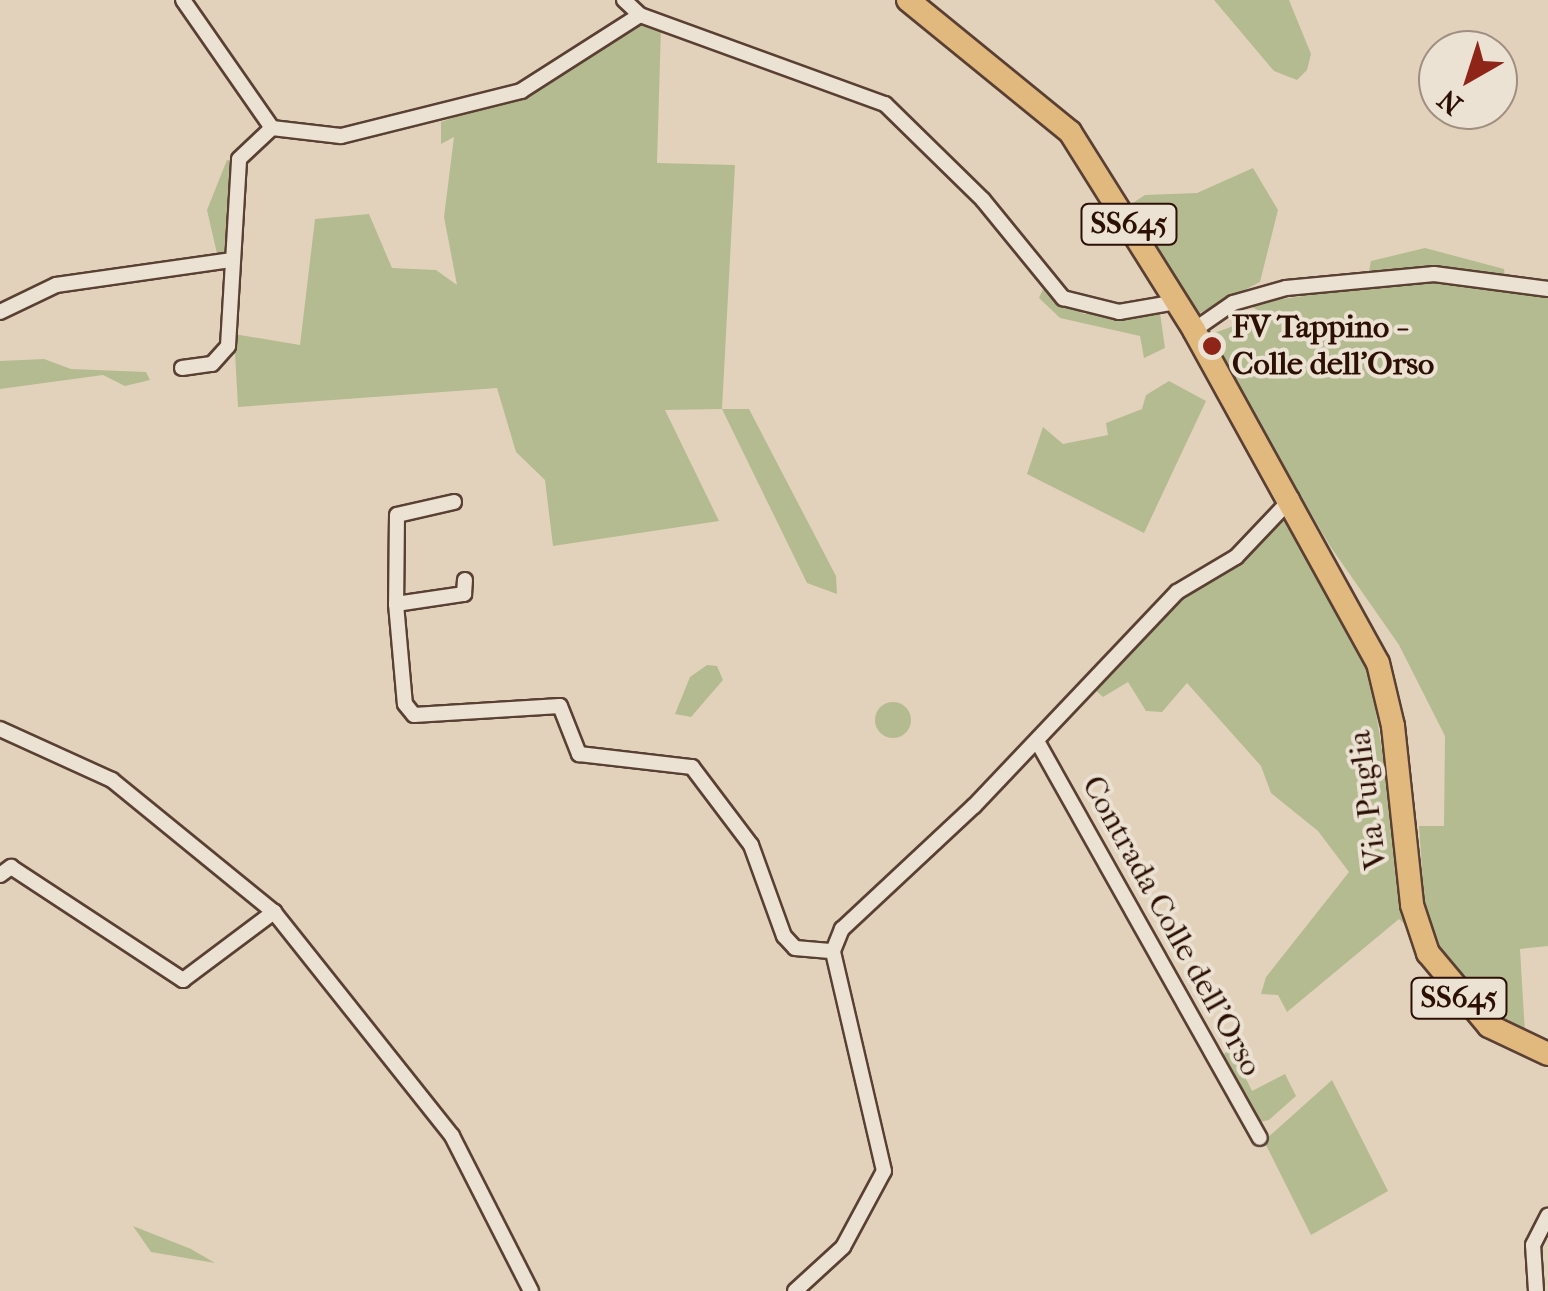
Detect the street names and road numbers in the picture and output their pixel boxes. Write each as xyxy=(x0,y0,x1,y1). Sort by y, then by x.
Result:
road number: SS645 xyxy=(1079,199,1179,249)
street label: Via Puglia xyxy=(1340,728,1396,872)
street label: Contrada Colle dell'Orso xyxy=(1073,769,1271,1083)
road number: SS645 xyxy=(1409,973,1509,1023)

